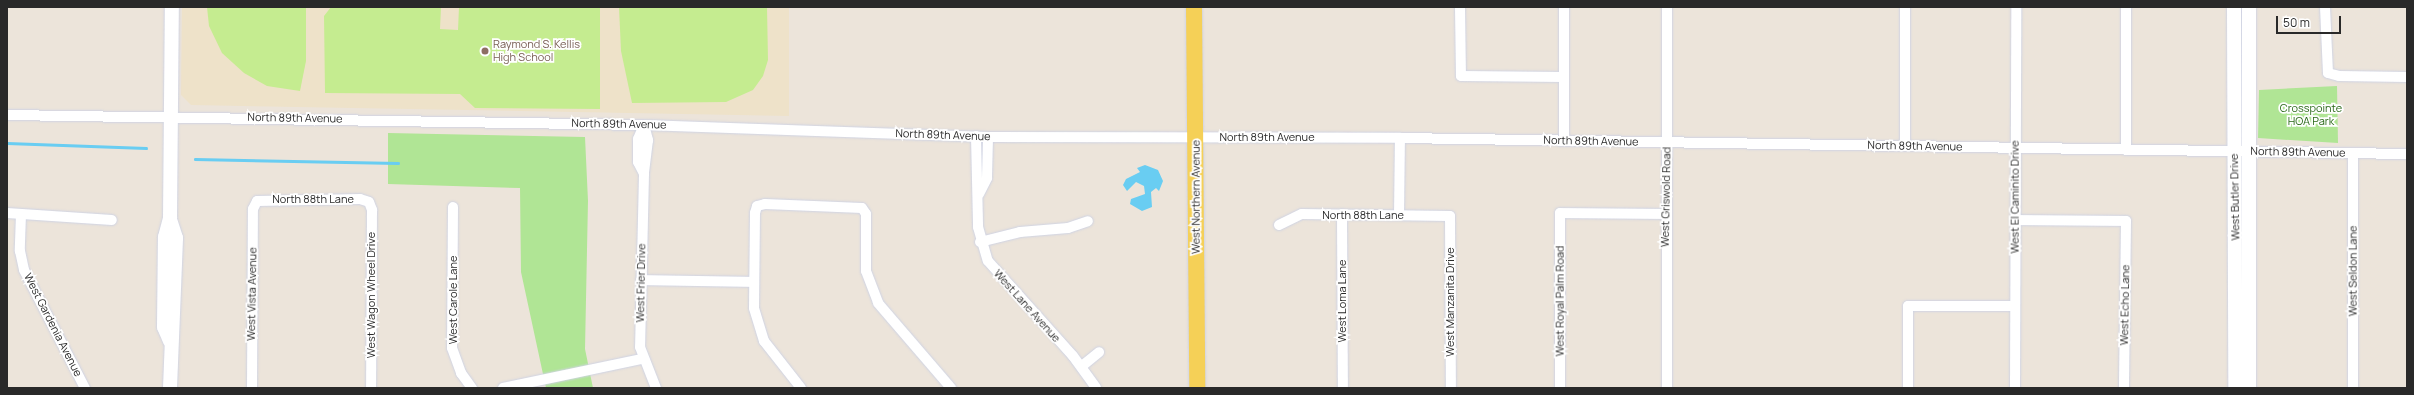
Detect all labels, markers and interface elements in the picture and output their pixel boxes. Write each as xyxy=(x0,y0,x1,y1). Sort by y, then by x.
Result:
scale bar xyxy=(2278,8,2343,34)
text: 50 m xyxy=(2283,14,2310,31)
place label: Raymond S. Kellis High School xyxy=(493,38,580,64)
marker: Raymond S. Kellis High School xyxy=(480,46,490,56)
park label: Crosspointe HOA Park xyxy=(2280,102,2342,128)
street label: North 89th Avenue xyxy=(247,111,343,125)
street label: North 89th Avenue xyxy=(571,117,667,131)
street label: North 89th Avenue xyxy=(895,127,991,143)
street label: North 89th Avenue xyxy=(1219,130,1315,144)
street label: North 89th Avenue xyxy=(1543,134,1639,148)
street label: North 89th Avenue xyxy=(1867,139,1963,153)
street label: West Northern Avenue xyxy=(1189,140,1203,254)
street label: West El Caminito Drive xyxy=(2008,140,2022,254)
street label: North 89th Avenue xyxy=(2250,145,2346,159)
street label: West Griswold Road xyxy=(1659,147,1673,247)
street label: West Butler Drive xyxy=(2228,153,2242,241)
street label: North 88th Lane xyxy=(272,192,354,206)
street label: North 88th Lane xyxy=(1322,208,1404,222)
street label: West Seldon Lane xyxy=(2346,226,2360,316)
street label: West Wagon Wheel Drive xyxy=(364,232,378,358)
street label: West Frier Drive xyxy=(634,243,648,323)
street label: West Royal Palm Road xyxy=(1553,246,1567,356)
street label: West Vista Avenue xyxy=(245,247,259,341)
street label: West Manzanita Drive xyxy=(1443,247,1457,357)
street label: West Carole Lane xyxy=(446,256,460,344)
street label: West Loma Lane xyxy=(1335,260,1349,342)
street label: West Echo Lane xyxy=(2118,265,2132,345)
street label: West Lane Avenue xyxy=(991,267,1063,345)
street label: West Gardenia Avenue xyxy=(21,271,85,379)

